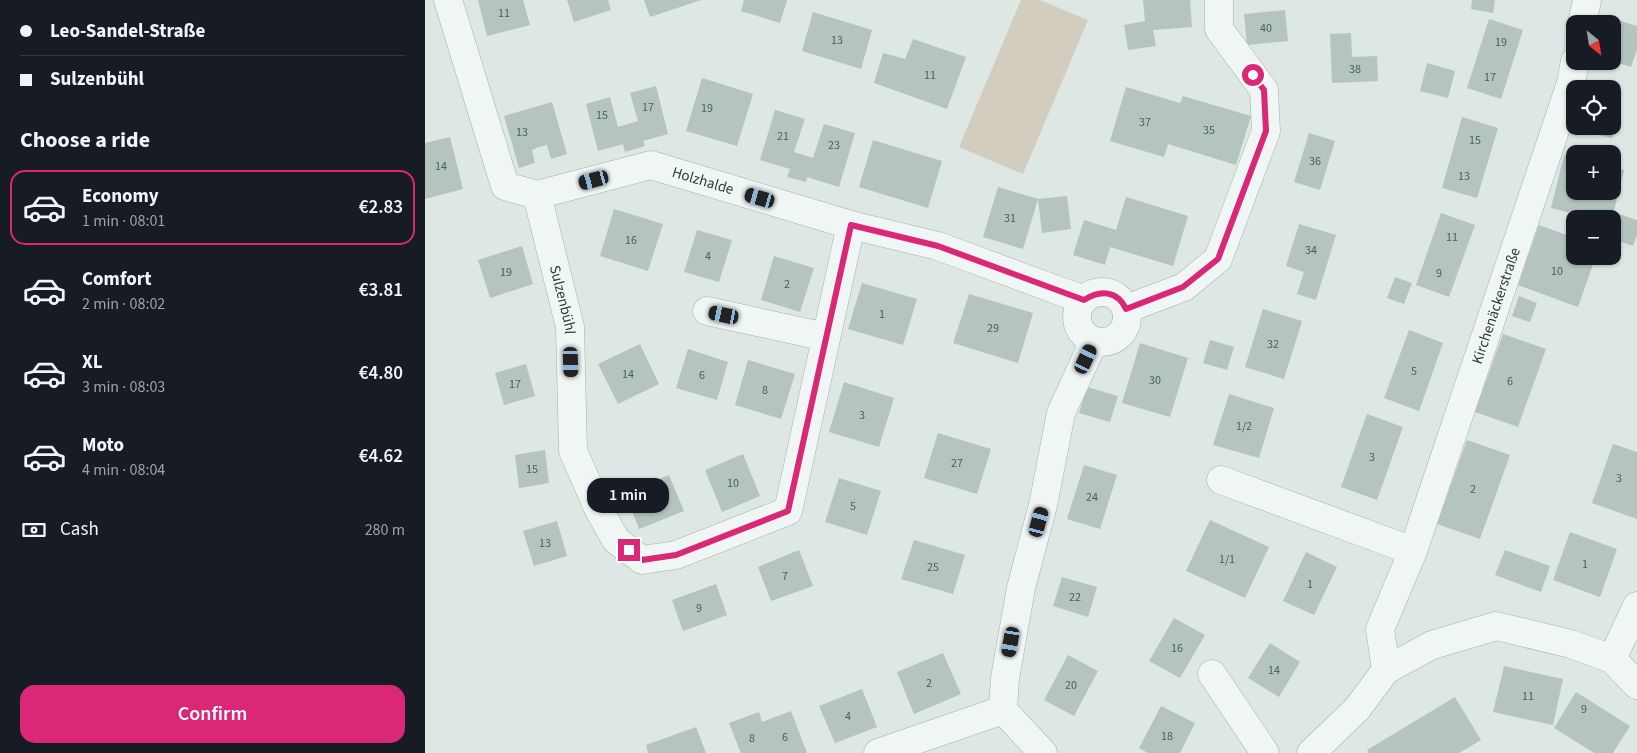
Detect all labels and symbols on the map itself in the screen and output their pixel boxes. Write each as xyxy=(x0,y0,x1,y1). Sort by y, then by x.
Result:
house number: 11 xyxy=(498,5,510,22)
north arrow xyxy=(1566,15,1621,70)
house number: 40 xyxy=(1260,20,1272,37)
house number: 13 xyxy=(831,32,843,49)
house number: 19 xyxy=(1495,34,1507,51)
house number: 38 xyxy=(1349,61,1361,78)
route start xyxy=(1242,64,1264,86)
house number: 11 xyxy=(924,67,936,84)
house number: 17 xyxy=(1484,69,1496,86)
house number: 17 xyxy=(642,99,654,116)
house number: 19 xyxy=(701,100,713,117)
house number: 15 xyxy=(596,107,608,124)
house number: 37 xyxy=(1139,114,1151,131)
house number: 35 xyxy=(1203,122,1215,139)
house number: 13 xyxy=(516,124,528,141)
house number: 21 xyxy=(777,128,789,145)
house number: 15 xyxy=(1469,132,1481,149)
house number: 23 xyxy=(828,137,840,154)
house number: 36 xyxy=(1309,153,1321,170)
house number: 14 xyxy=(435,158,447,175)
street label: Holzhalde xyxy=(670,161,736,200)
house number: 13 xyxy=(1458,168,1470,185)
car xyxy=(577,169,610,191)
car xyxy=(743,187,776,209)
house number: 31 xyxy=(1004,210,1016,227)
house number: 11 xyxy=(1446,229,1458,246)
house number: 16 xyxy=(625,232,637,249)
house number: 34 xyxy=(1305,242,1317,259)
street label: Kirchenäckerstraße xyxy=(1466,245,1525,367)
house number: 4 xyxy=(705,248,711,265)
street label: Sulzenbühl xyxy=(544,263,581,335)
house number: 10 xyxy=(1551,263,1563,280)
house number: 19 xyxy=(500,264,512,281)
house number: 9 xyxy=(1436,265,1442,282)
house number: 2 xyxy=(784,276,790,293)
car xyxy=(707,305,740,325)
house number: 1 xyxy=(879,306,885,323)
house number: 29 xyxy=(987,320,999,337)
house number: 32 xyxy=(1267,336,1279,353)
car xyxy=(1072,342,1099,376)
car xyxy=(562,347,579,377)
house number: 5 xyxy=(1411,363,1417,380)
house number: 14 xyxy=(622,366,634,383)
house number: 6 xyxy=(699,367,705,384)
house number: 30 xyxy=(1149,372,1161,389)
house number: 6 xyxy=(1507,373,1513,390)
house number: 17 xyxy=(509,376,521,393)
house number: 8 xyxy=(762,382,768,399)
house number: 3 xyxy=(859,407,865,424)
house number: 1/2 xyxy=(1236,418,1252,435)
house number: 3 xyxy=(1369,449,1375,466)
house number: 27 xyxy=(951,455,963,472)
house number: 15 xyxy=(526,461,538,478)
house number: 3 xyxy=(1616,470,1622,487)
house number: 10 xyxy=(727,475,739,492)
callout: 1 min xyxy=(588,478,670,512)
house number: 2 xyxy=(1470,481,1476,498)
house number: 24 xyxy=(1086,489,1098,506)
house number: 5 xyxy=(850,498,856,515)
car xyxy=(1027,506,1050,538)
house number: 13 xyxy=(539,535,551,552)
route end xyxy=(618,539,640,561)
house number: 1/1 xyxy=(1219,551,1235,568)
house number: 1 xyxy=(1582,556,1588,573)
house number: 25 xyxy=(927,559,939,576)
house number: 7 xyxy=(782,568,788,585)
house number: 1 xyxy=(1307,576,1313,593)
house number: 22 xyxy=(1069,589,1081,606)
house number: 9 xyxy=(696,600,702,617)
car xyxy=(1001,626,1020,658)
house number: 16 xyxy=(1171,640,1183,657)
house number: 14 xyxy=(1268,662,1280,679)
house number: 2 xyxy=(926,675,932,692)
house number: 20 xyxy=(1065,677,1077,694)
house number: 11 xyxy=(1522,688,1534,705)
house number: 9 xyxy=(1581,701,1587,718)
house number: 4 xyxy=(845,708,851,725)
house number: 18 xyxy=(1161,728,1173,745)
house number: 6 xyxy=(782,729,788,746)
house number: 8 xyxy=(749,730,755,747)

